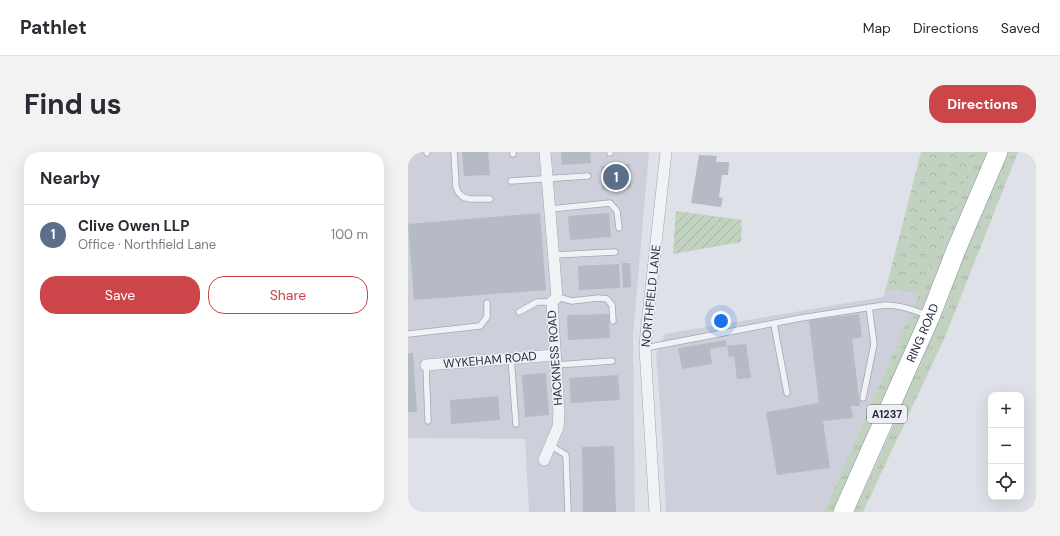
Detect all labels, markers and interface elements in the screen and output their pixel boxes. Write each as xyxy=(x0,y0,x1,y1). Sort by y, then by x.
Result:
text: Pathlet xyxy=(20,15,87,40)
text: Map xyxy=(863,19,891,37)
text: Directions xyxy=(913,19,979,37)
text: Saved xyxy=(1001,19,1040,37)
button: Directions xyxy=(929,85,1036,123)
text: Find us xyxy=(24,86,122,123)
pin: 1 xyxy=(603,162,629,192)
text: Nearby xyxy=(40,167,100,189)
text: Clive Owen LLP xyxy=(78,216,189,236)
text: 1 xyxy=(51,226,55,243)
text: 100 m xyxy=(331,226,368,243)
text: Office · Northfield Lane xyxy=(78,236,216,253)
street label: NORTHFIELD LANE xyxy=(638,244,664,348)
button: Save xyxy=(40,276,200,314)
button: Share xyxy=(208,276,368,314)
street label: RING ROAD xyxy=(903,301,942,365)
street label: HACKNESS ROAD xyxy=(544,310,566,406)
your location xyxy=(711,311,731,331)
street label: WYKEHAM ROAD xyxy=(443,348,537,372)
map controls xyxy=(988,392,1024,500)
button: + xyxy=(988,392,1024,428)
road number: A1237 xyxy=(867,405,907,423)
button: − xyxy=(988,428,1024,464)
button: locate xyxy=(988,464,1024,500)

